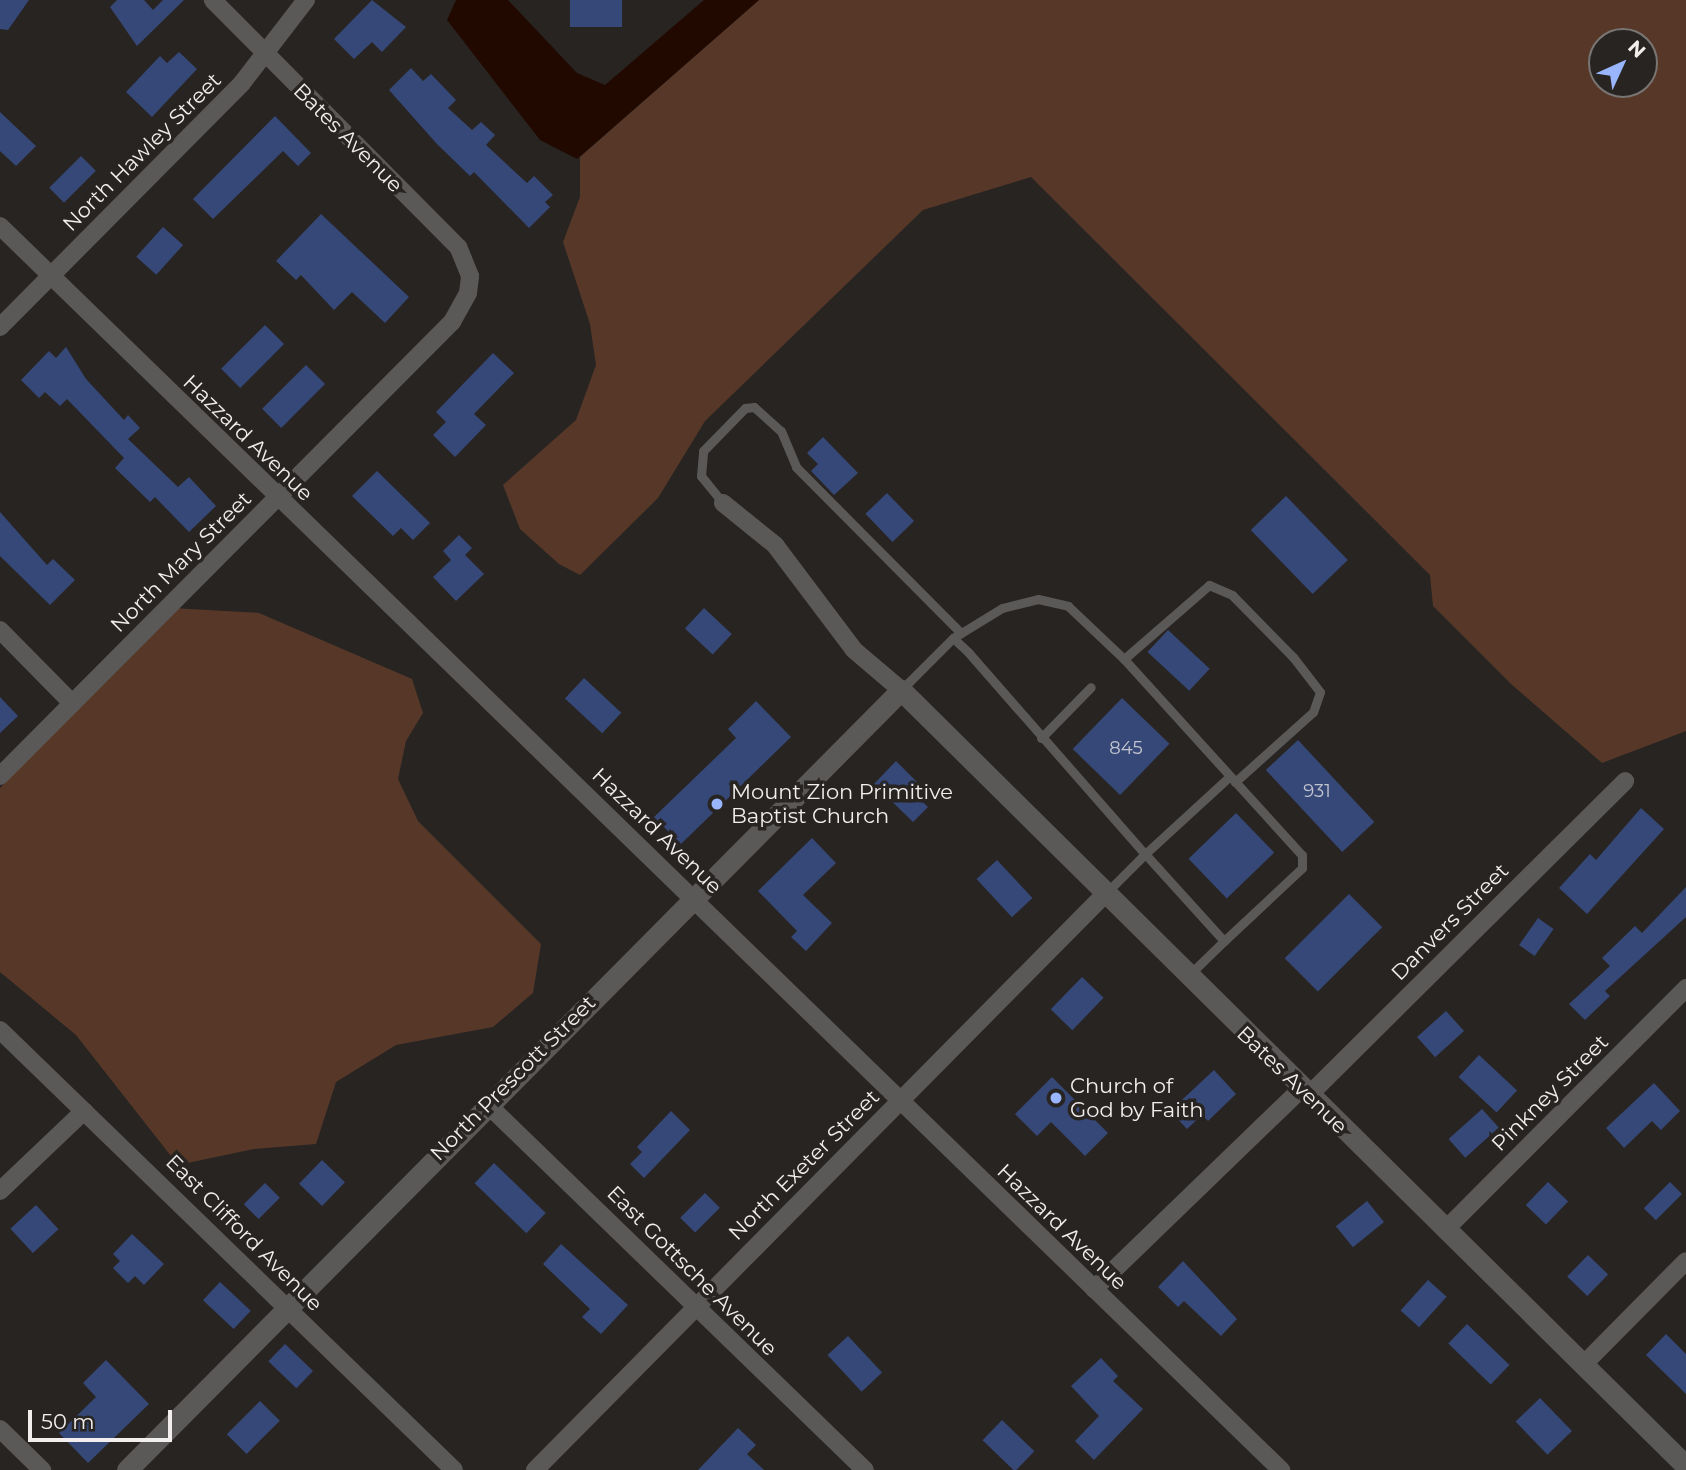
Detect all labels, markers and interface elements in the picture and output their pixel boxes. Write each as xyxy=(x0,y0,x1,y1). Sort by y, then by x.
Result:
north arrow xyxy=(1588,28,1658,98)
text: N xyxy=(1623,36,1650,63)
street label: North Hawley Street xyxy=(58,68,226,236)
street label: Bates Avenue xyxy=(288,78,408,198)
street label: Hazzard Avenue xyxy=(178,370,318,506)
street label: North Mary Street xyxy=(106,487,256,637)
house number: 845 xyxy=(1109,737,1143,759)
street label: Hazzard Avenue xyxy=(587,763,727,899)
place label: Mount Zion Primitive Baptist Church xyxy=(731,779,953,829)
house number: 931 xyxy=(1303,780,1331,802)
marker: Mount Zion Primitive Baptist Church xyxy=(709,796,725,812)
street label: Danvers Street xyxy=(1386,858,1514,986)
street label: North Prescott Street xyxy=(425,990,601,1166)
street label: Bates Avenue xyxy=(1231,1021,1353,1139)
street label: Pinkney Street xyxy=(1486,1029,1614,1157)
place label: Church of God by Faith xyxy=(1070,1073,1203,1123)
street label: North Exeter Street xyxy=(723,1084,885,1246)
marker: Church of God by Faith xyxy=(1048,1090,1064,1106)
street label: East Clifford Avenue xyxy=(160,1149,328,1317)
street label: Hazzard Avenue xyxy=(992,1159,1132,1295)
street label: East Gottsche Avenue xyxy=(602,1181,782,1361)
scale bar xyxy=(32,1396,175,1440)
text: 50 m xyxy=(41,1409,95,1434)

